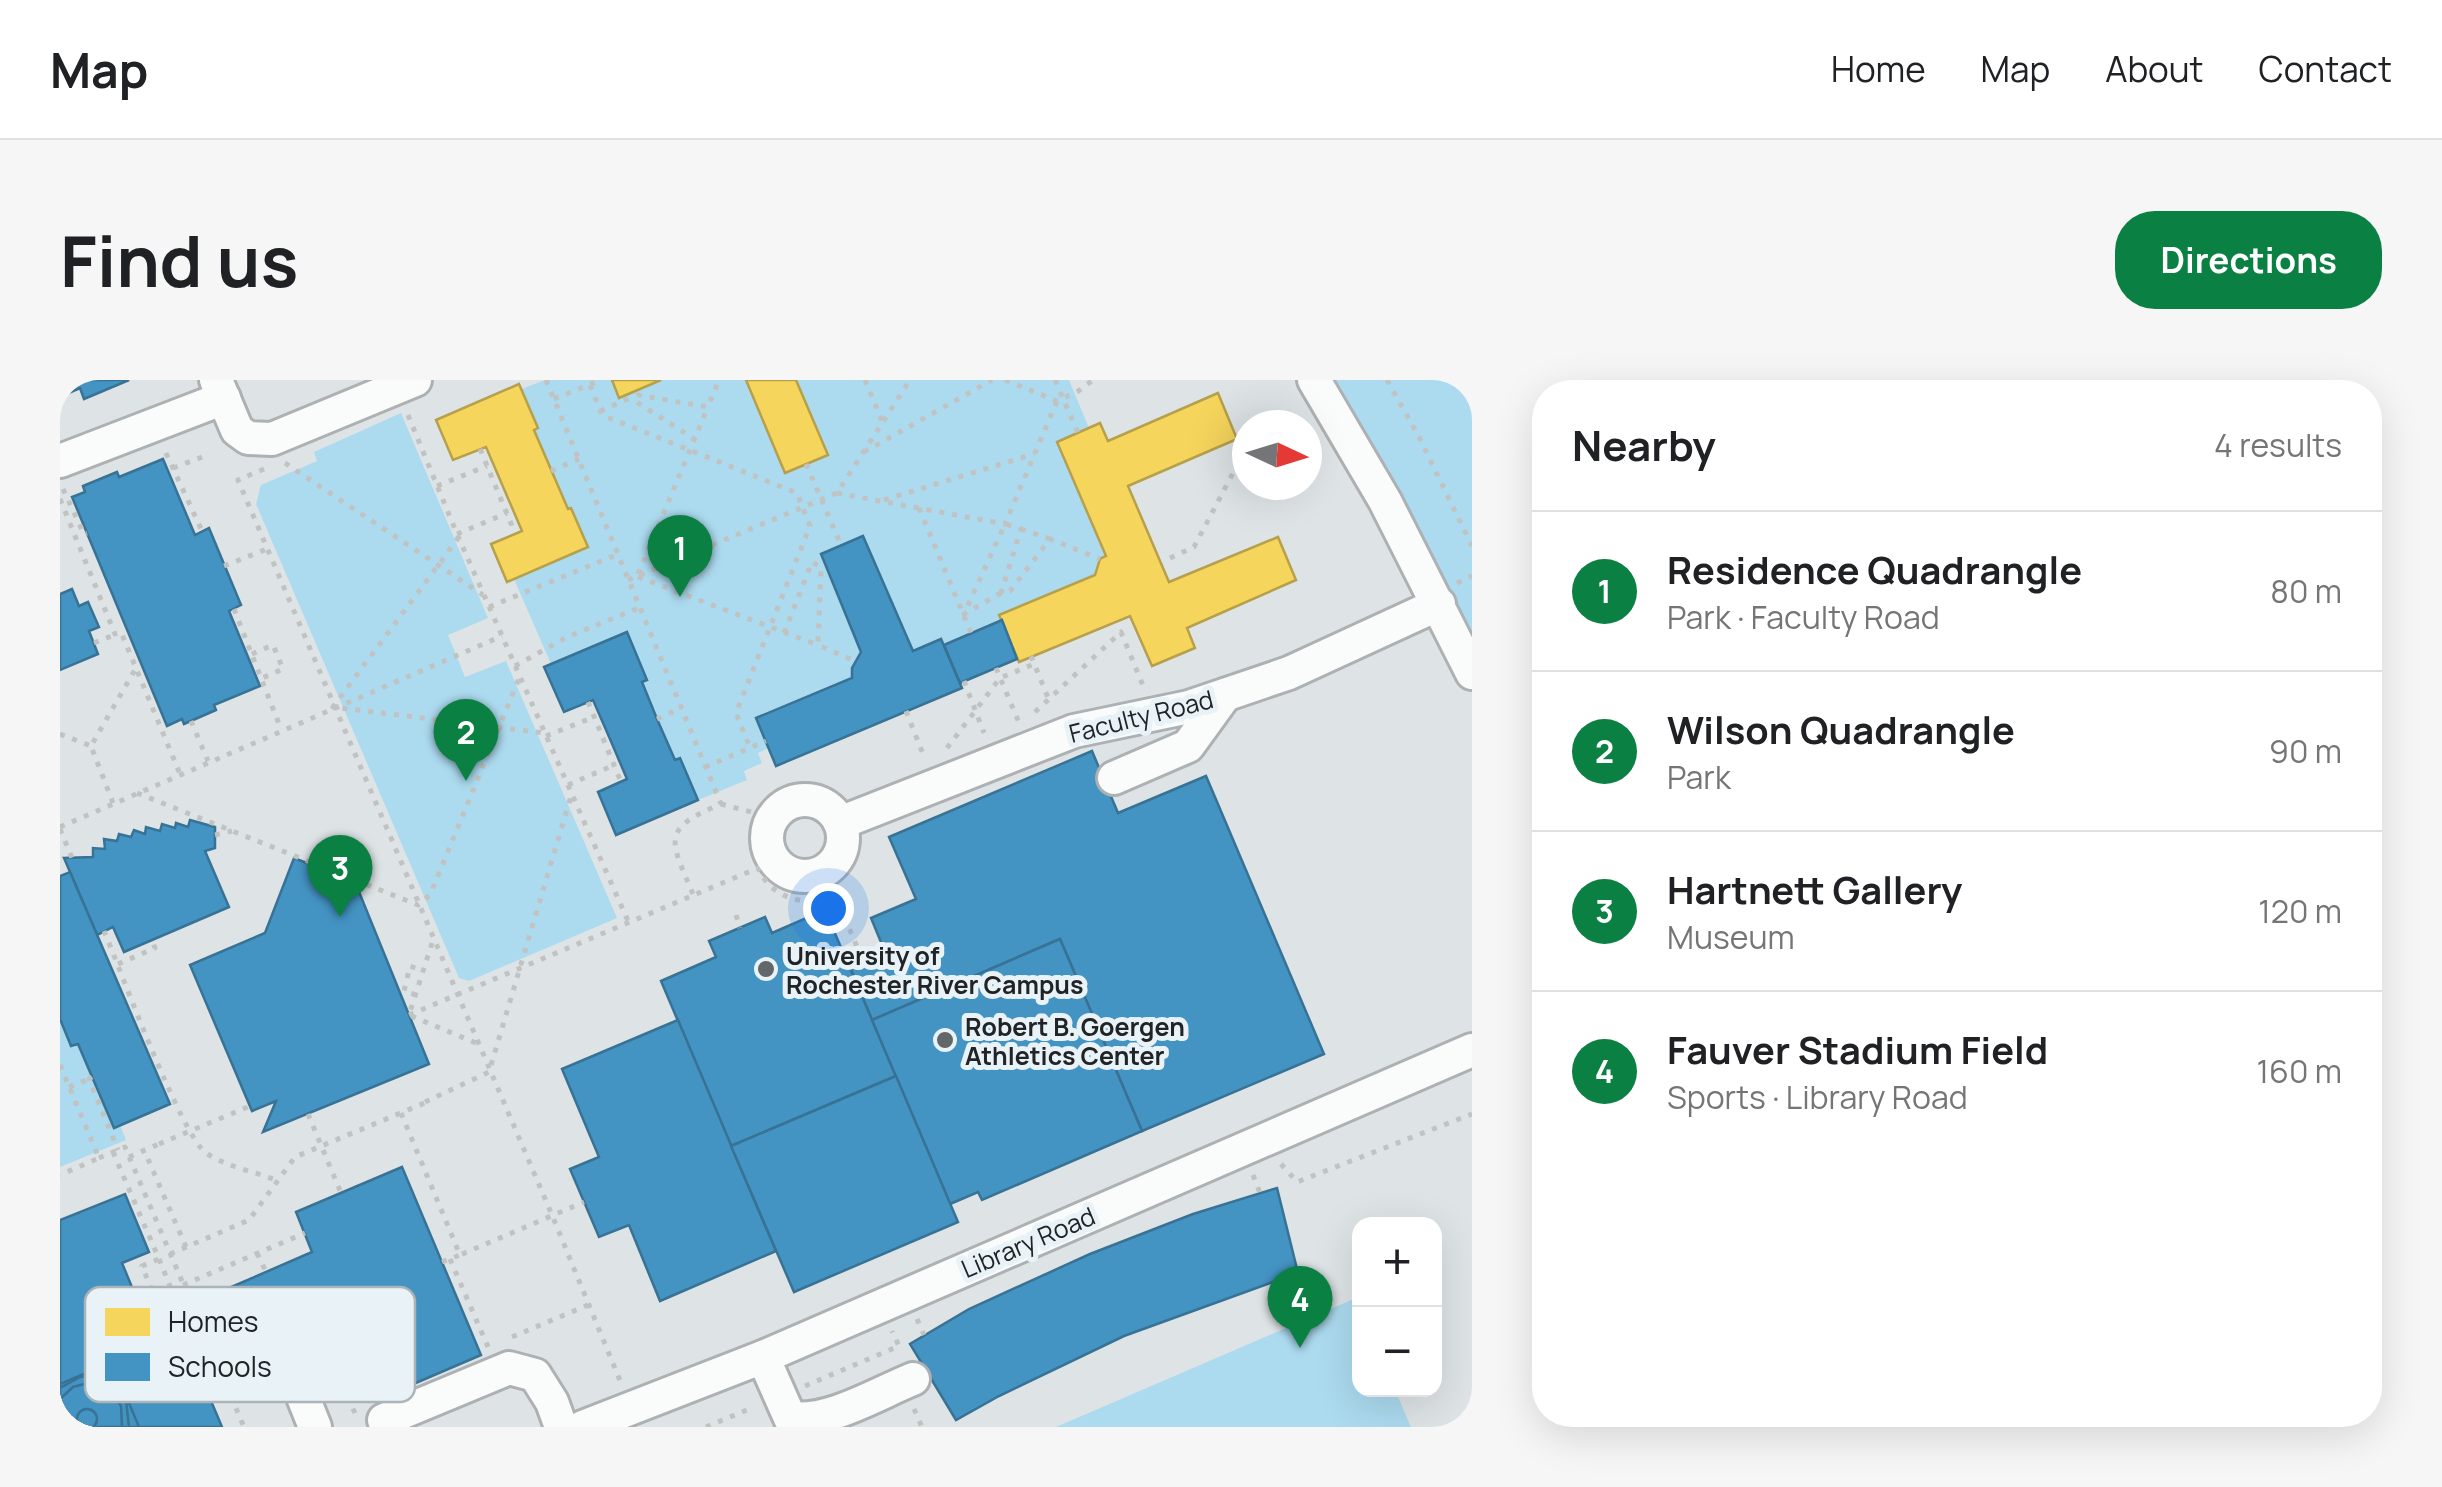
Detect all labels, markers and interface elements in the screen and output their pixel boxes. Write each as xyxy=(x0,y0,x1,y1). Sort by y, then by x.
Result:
text: Map xyxy=(50,37,148,102)
text: Home xyxy=(1831,45,1926,93)
text: Map xyxy=(1981,45,2050,93)
text: About xyxy=(2105,45,2204,93)
text: Contact xyxy=(2259,45,2392,93)
button: Directions xyxy=(2115,211,2382,309)
text: Find us xyxy=(60,212,298,308)
north arrow xyxy=(1232,410,1322,500)
text: Nearby xyxy=(1572,416,1716,474)
text: 4 results xyxy=(2214,423,2342,467)
pin: 1 xyxy=(648,514,712,597)
text: Residence Quadrangle xyxy=(1667,543,2082,595)
text: 1 xyxy=(1597,569,1612,613)
text: 80 m xyxy=(2270,569,2342,613)
text: Park · Faculty Road xyxy=(1667,595,1940,639)
street label: Faculty Road xyxy=(1065,681,1217,751)
pin: 2 xyxy=(434,698,498,781)
text: Wilson Quadrangle xyxy=(1667,703,2015,755)
text: 2 xyxy=(1595,729,1614,773)
text: 90 m xyxy=(2269,729,2342,773)
text: Park xyxy=(1667,755,1731,799)
pin: 3 xyxy=(308,834,372,917)
text: Hartnett Gallery xyxy=(1667,863,1962,915)
your location xyxy=(803,883,854,934)
text: 3 xyxy=(1595,889,1614,933)
text: 120 m xyxy=(2258,889,2342,933)
text: Museum xyxy=(1667,915,1795,959)
place label: University of Rochester River Campus xyxy=(786,938,1084,1002)
marker: University of Rochester River Campus xyxy=(755,958,777,980)
place label: Robert B. Goergen Athletics Center xyxy=(965,1009,1185,1073)
text: Fauver Stadium Field xyxy=(1667,1023,2048,1075)
marker: Robert B. Goergen Athletics Center xyxy=(934,1029,956,1051)
text: 4 xyxy=(1595,1049,1614,1093)
text: 160 m xyxy=(2257,1049,2342,1093)
text: Sports · Library Road xyxy=(1667,1075,1968,1119)
street label: Library Road xyxy=(956,1198,1100,1286)
map controls xyxy=(1352,1217,1442,1397)
button: + xyxy=(1352,1217,1442,1307)
pin: 4 xyxy=(1268,1266,1332,1348)
legend xyxy=(85,1287,415,1402)
text: Homes xyxy=(168,1302,258,1340)
button: − xyxy=(1352,1307,1442,1397)
text: Schools xyxy=(168,1347,272,1385)

